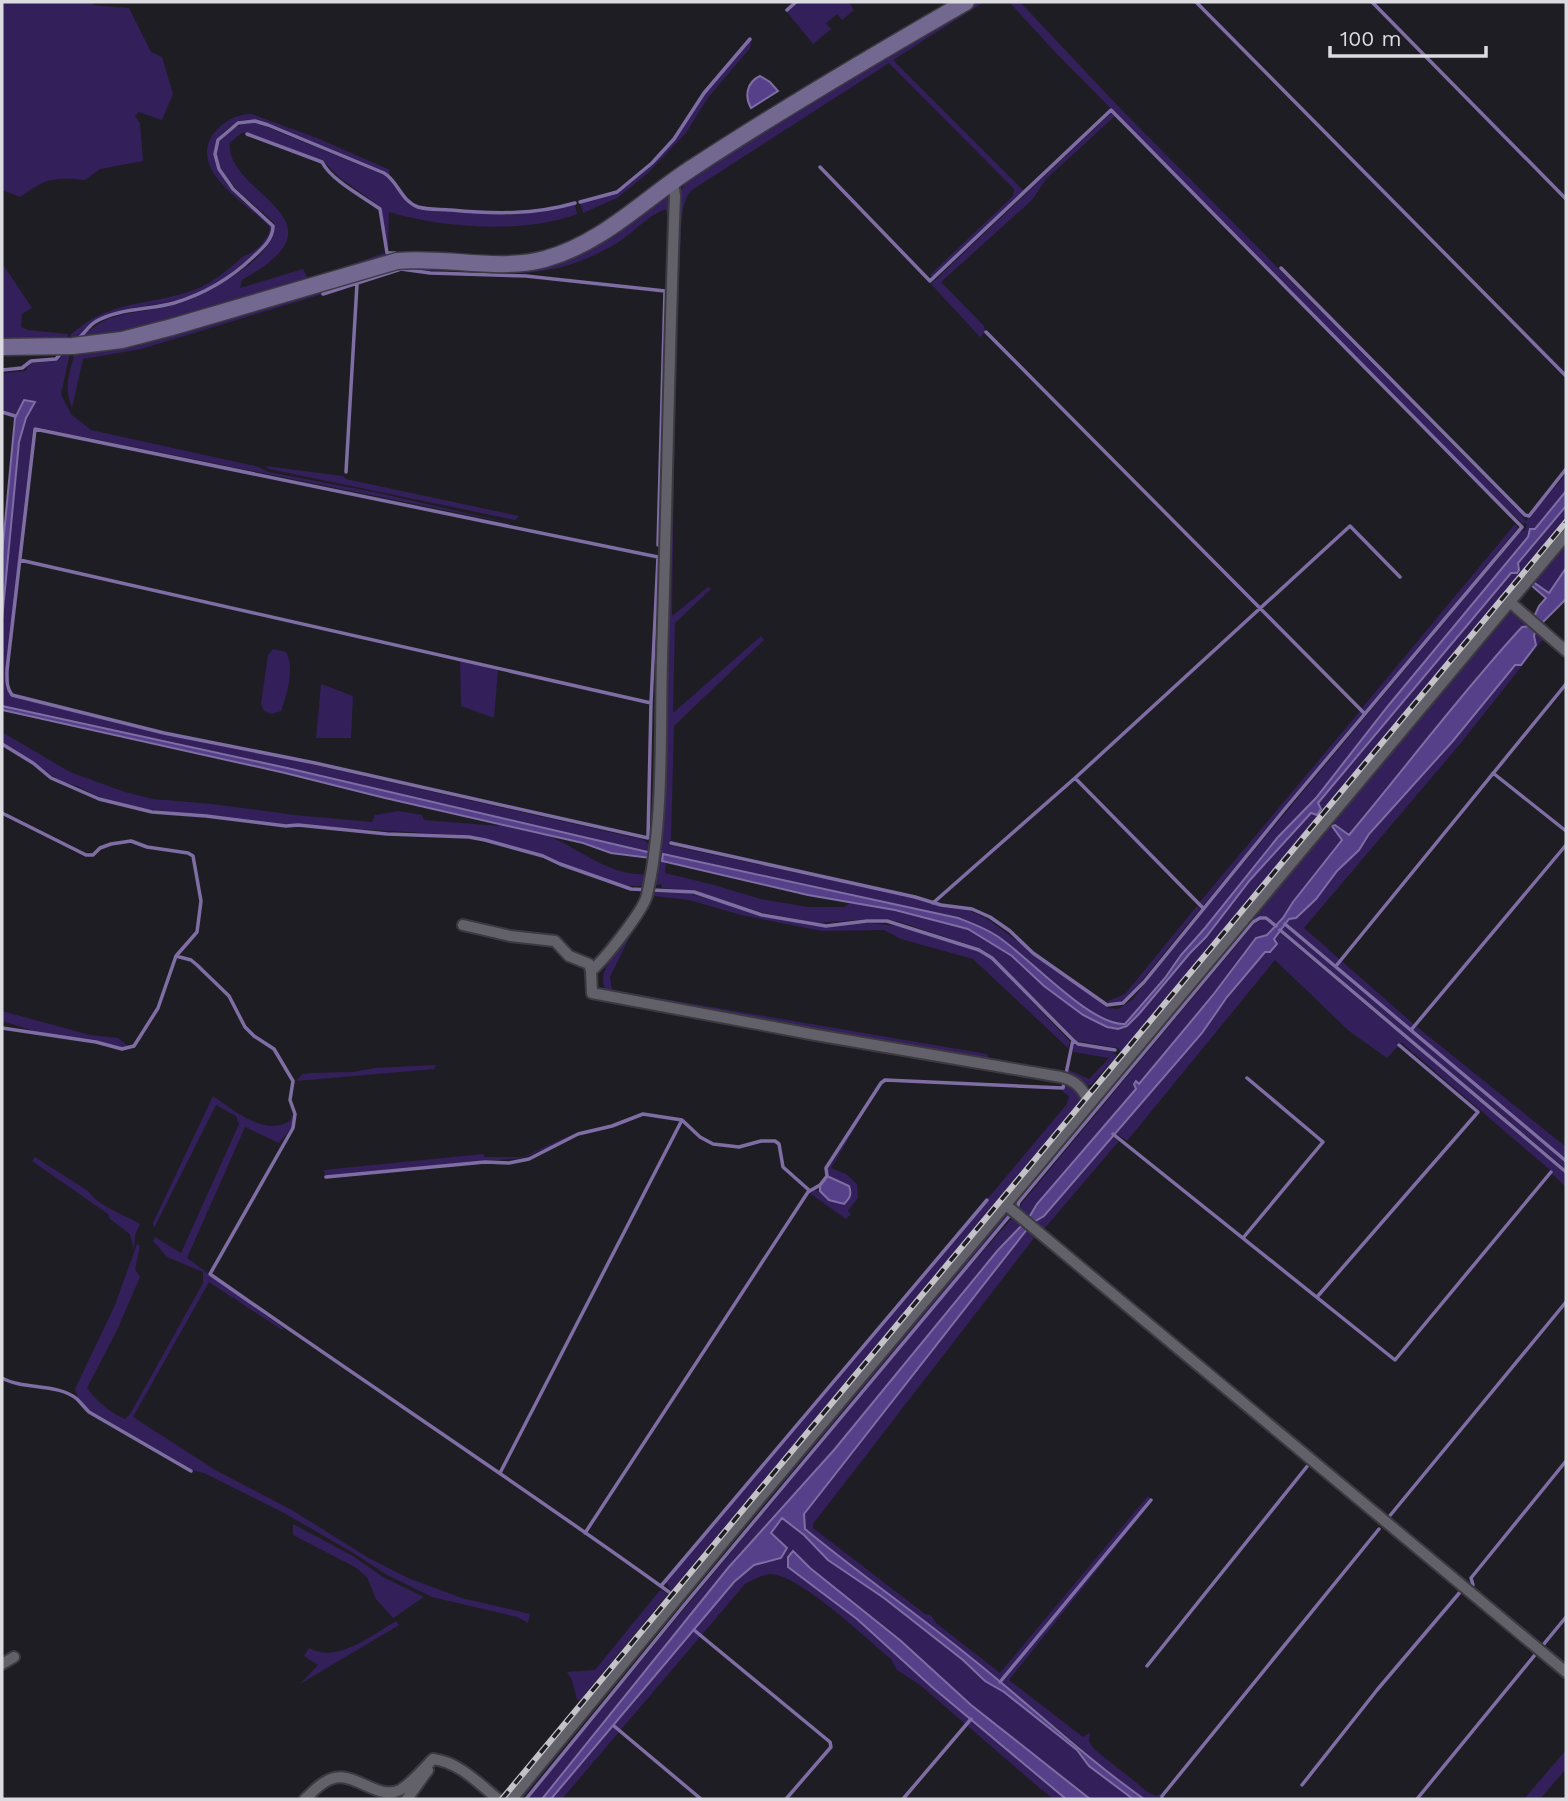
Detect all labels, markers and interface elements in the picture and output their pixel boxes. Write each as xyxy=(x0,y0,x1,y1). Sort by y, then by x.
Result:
scale bar xyxy=(1330,14,1486,58)
text: 100 m xyxy=(1340,26,1402,51)

